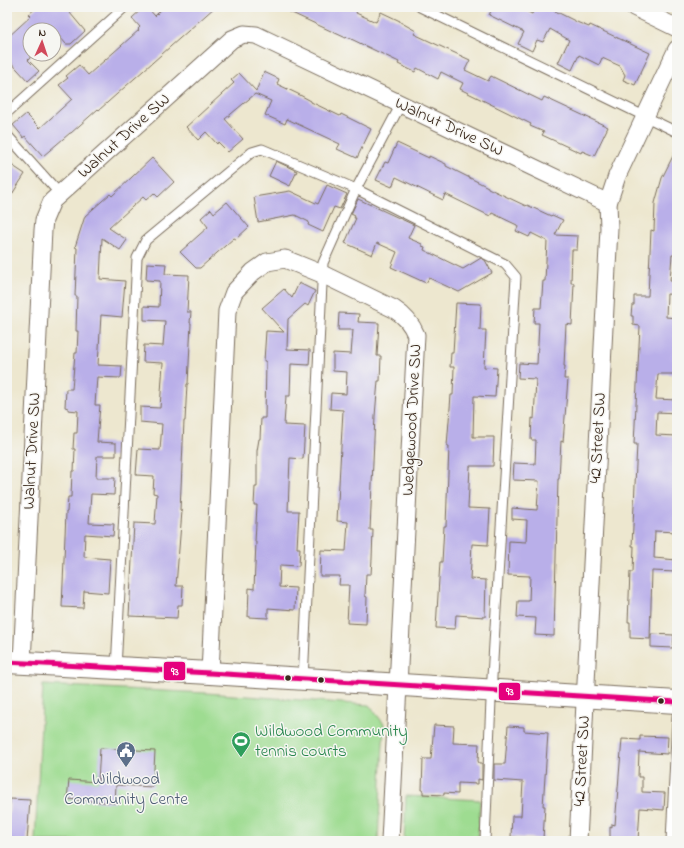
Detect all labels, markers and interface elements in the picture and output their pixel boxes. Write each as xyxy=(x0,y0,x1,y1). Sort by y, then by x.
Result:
north arrow xyxy=(22,22,62,62)
text: N xyxy=(38,25,47,41)
street label: Walnut Drive SW xyxy=(72,88,176,184)
street label: Walnut Drive SW xyxy=(391,91,507,163)
street label: Wedgewood Drive SW xyxy=(396,343,430,497)
street label: Walnut Drive SW xyxy=(16,392,48,510)
street label: 42 Street SW xyxy=(583,392,613,484)
line badge: 93 xyxy=(163,661,186,681)
text: 93 xyxy=(170,664,179,680)
unlabelled marker xyxy=(283,673,293,683)
unlabelled marker xyxy=(316,675,326,685)
line badge: 93 xyxy=(498,682,521,701)
text: 93 xyxy=(505,684,514,700)
unlabelled marker xyxy=(656,696,666,706)
street label: 42 Street SW xyxy=(567,715,597,807)
place label: Wildwood Community tennis courts xyxy=(255,719,408,764)
sports icon: Wildwood Community tennis courts xyxy=(230,730,252,758)
public building icon: Wildwood Community Cente xyxy=(115,740,137,768)
place label: Wildwood Community Cente xyxy=(64,767,188,813)

